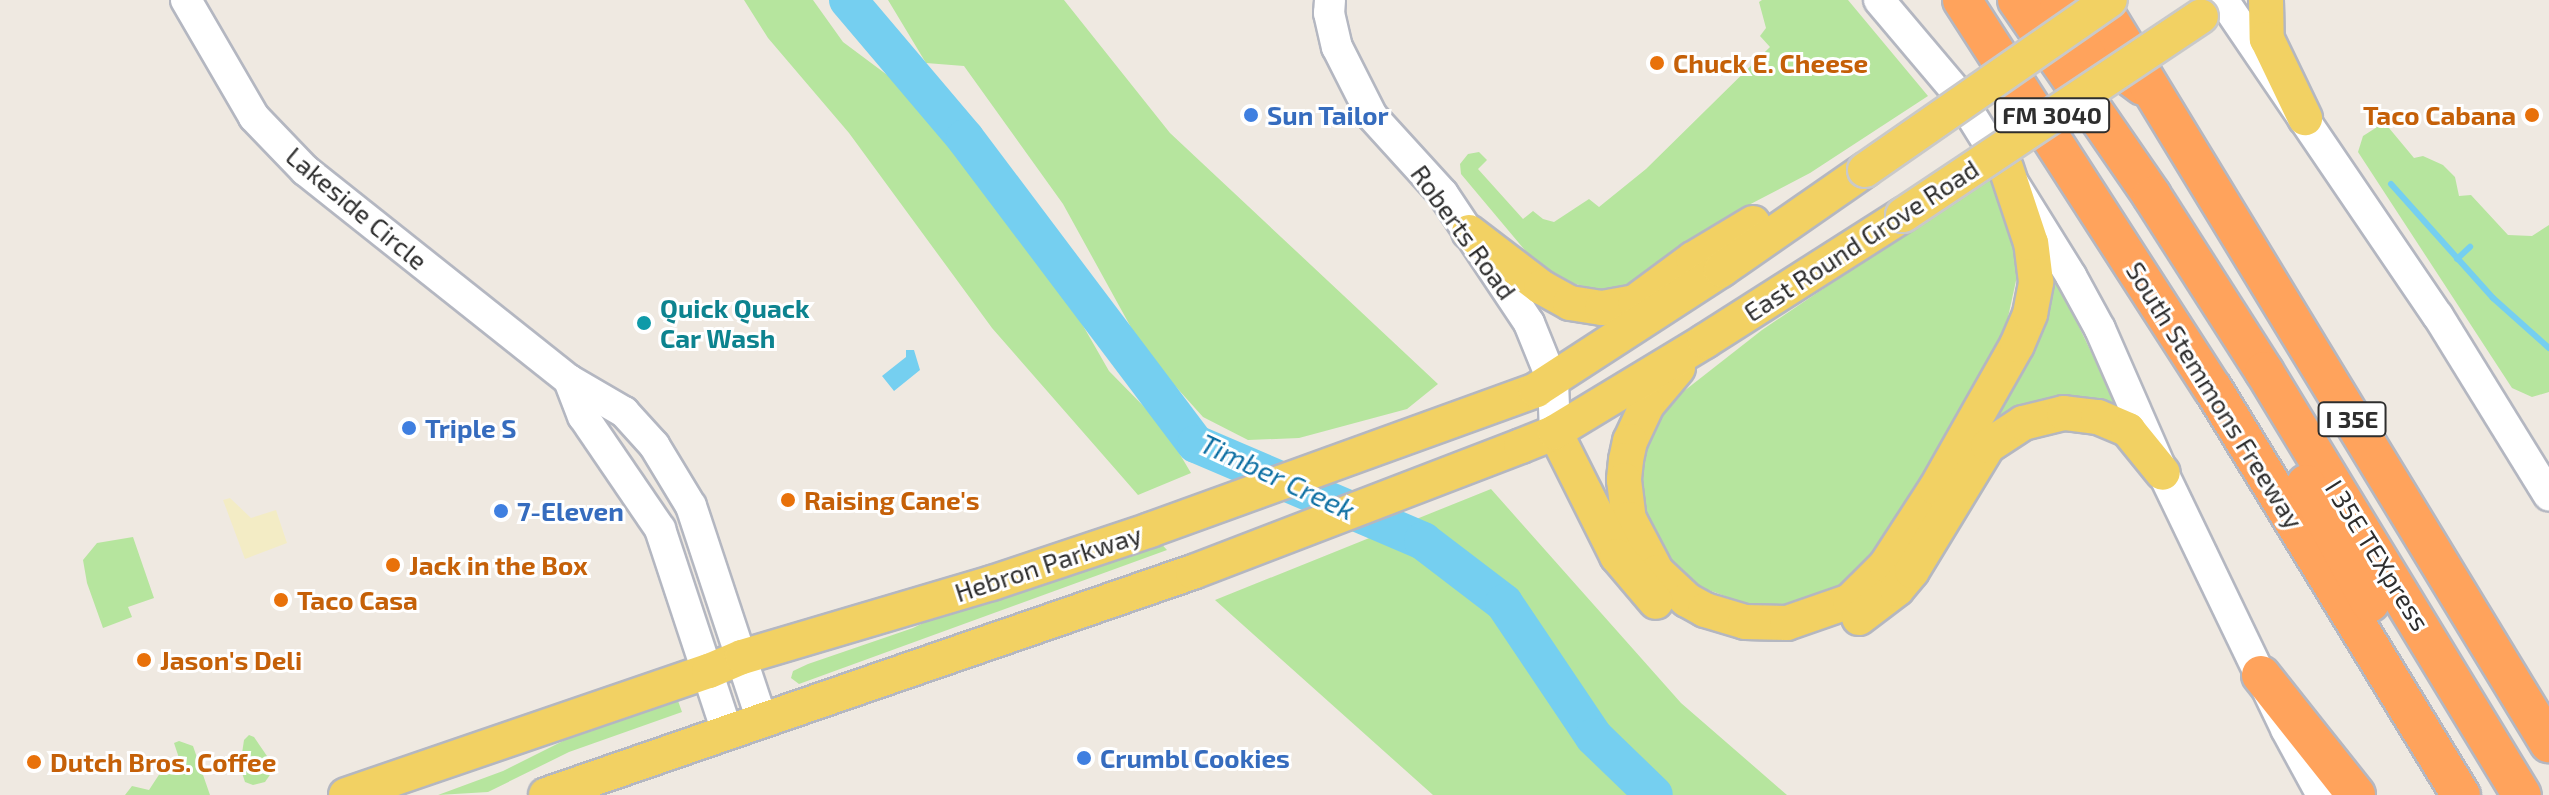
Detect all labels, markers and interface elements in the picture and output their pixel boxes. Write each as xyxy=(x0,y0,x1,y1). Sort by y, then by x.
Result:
place label: Chuck E. Cheese xyxy=(1673,47,1868,79)
marker: Chuck E. Cheese xyxy=(1648,54,1666,72)
road number: FM 3040 xyxy=(1994,95,2110,135)
place label: Sun Tailor xyxy=(1267,99,1389,131)
place label: Taco Cabana xyxy=(2363,99,2516,131)
marker: Sun Tailor xyxy=(1242,106,1260,124)
marker: Taco Cabana xyxy=(2523,106,2541,124)
street label: Lakeside Circle xyxy=(280,140,434,276)
street label: East Round Grove Road xyxy=(1738,152,1984,328)
street label: Roberts Road xyxy=(1405,159,1523,305)
street label: South Stemmons Freeway xyxy=(2120,256,2310,534)
place label: Quick Quack Car Wash xyxy=(660,292,810,354)
marker: Quick Quack Car Wash xyxy=(635,314,653,332)
road number: I 35E xyxy=(2316,399,2388,439)
place label: Triple S xyxy=(425,412,517,444)
marker: Triple S xyxy=(400,419,418,437)
water label: Timber Creek xyxy=(1195,425,1361,527)
street label: I 35E TEXpress xyxy=(2319,474,2437,636)
place label: Raising Cane's xyxy=(804,484,980,516)
marker: Raising Cane's xyxy=(779,491,797,509)
place label: 7-Eleven xyxy=(517,495,624,527)
marker: 7-Eleven xyxy=(492,502,510,520)
street label: Hebron Parkway xyxy=(951,518,1145,608)
place label: Jack in the Box xyxy=(409,549,588,581)
marker: Jack in the Box xyxy=(384,556,402,574)
place label: Taco Casa xyxy=(297,584,418,616)
marker: Taco Casa xyxy=(272,591,290,609)
place label: Jason's Deli xyxy=(160,644,302,676)
marker: Jason's Deli xyxy=(135,651,153,669)
place label: Crumbl Cookies xyxy=(1100,742,1290,774)
place label: Dutch Bros. Coffee xyxy=(50,746,276,778)
marker: Crumbl Cookies xyxy=(1075,749,1093,767)
marker: Dutch Bros. Coffee xyxy=(25,753,43,771)

